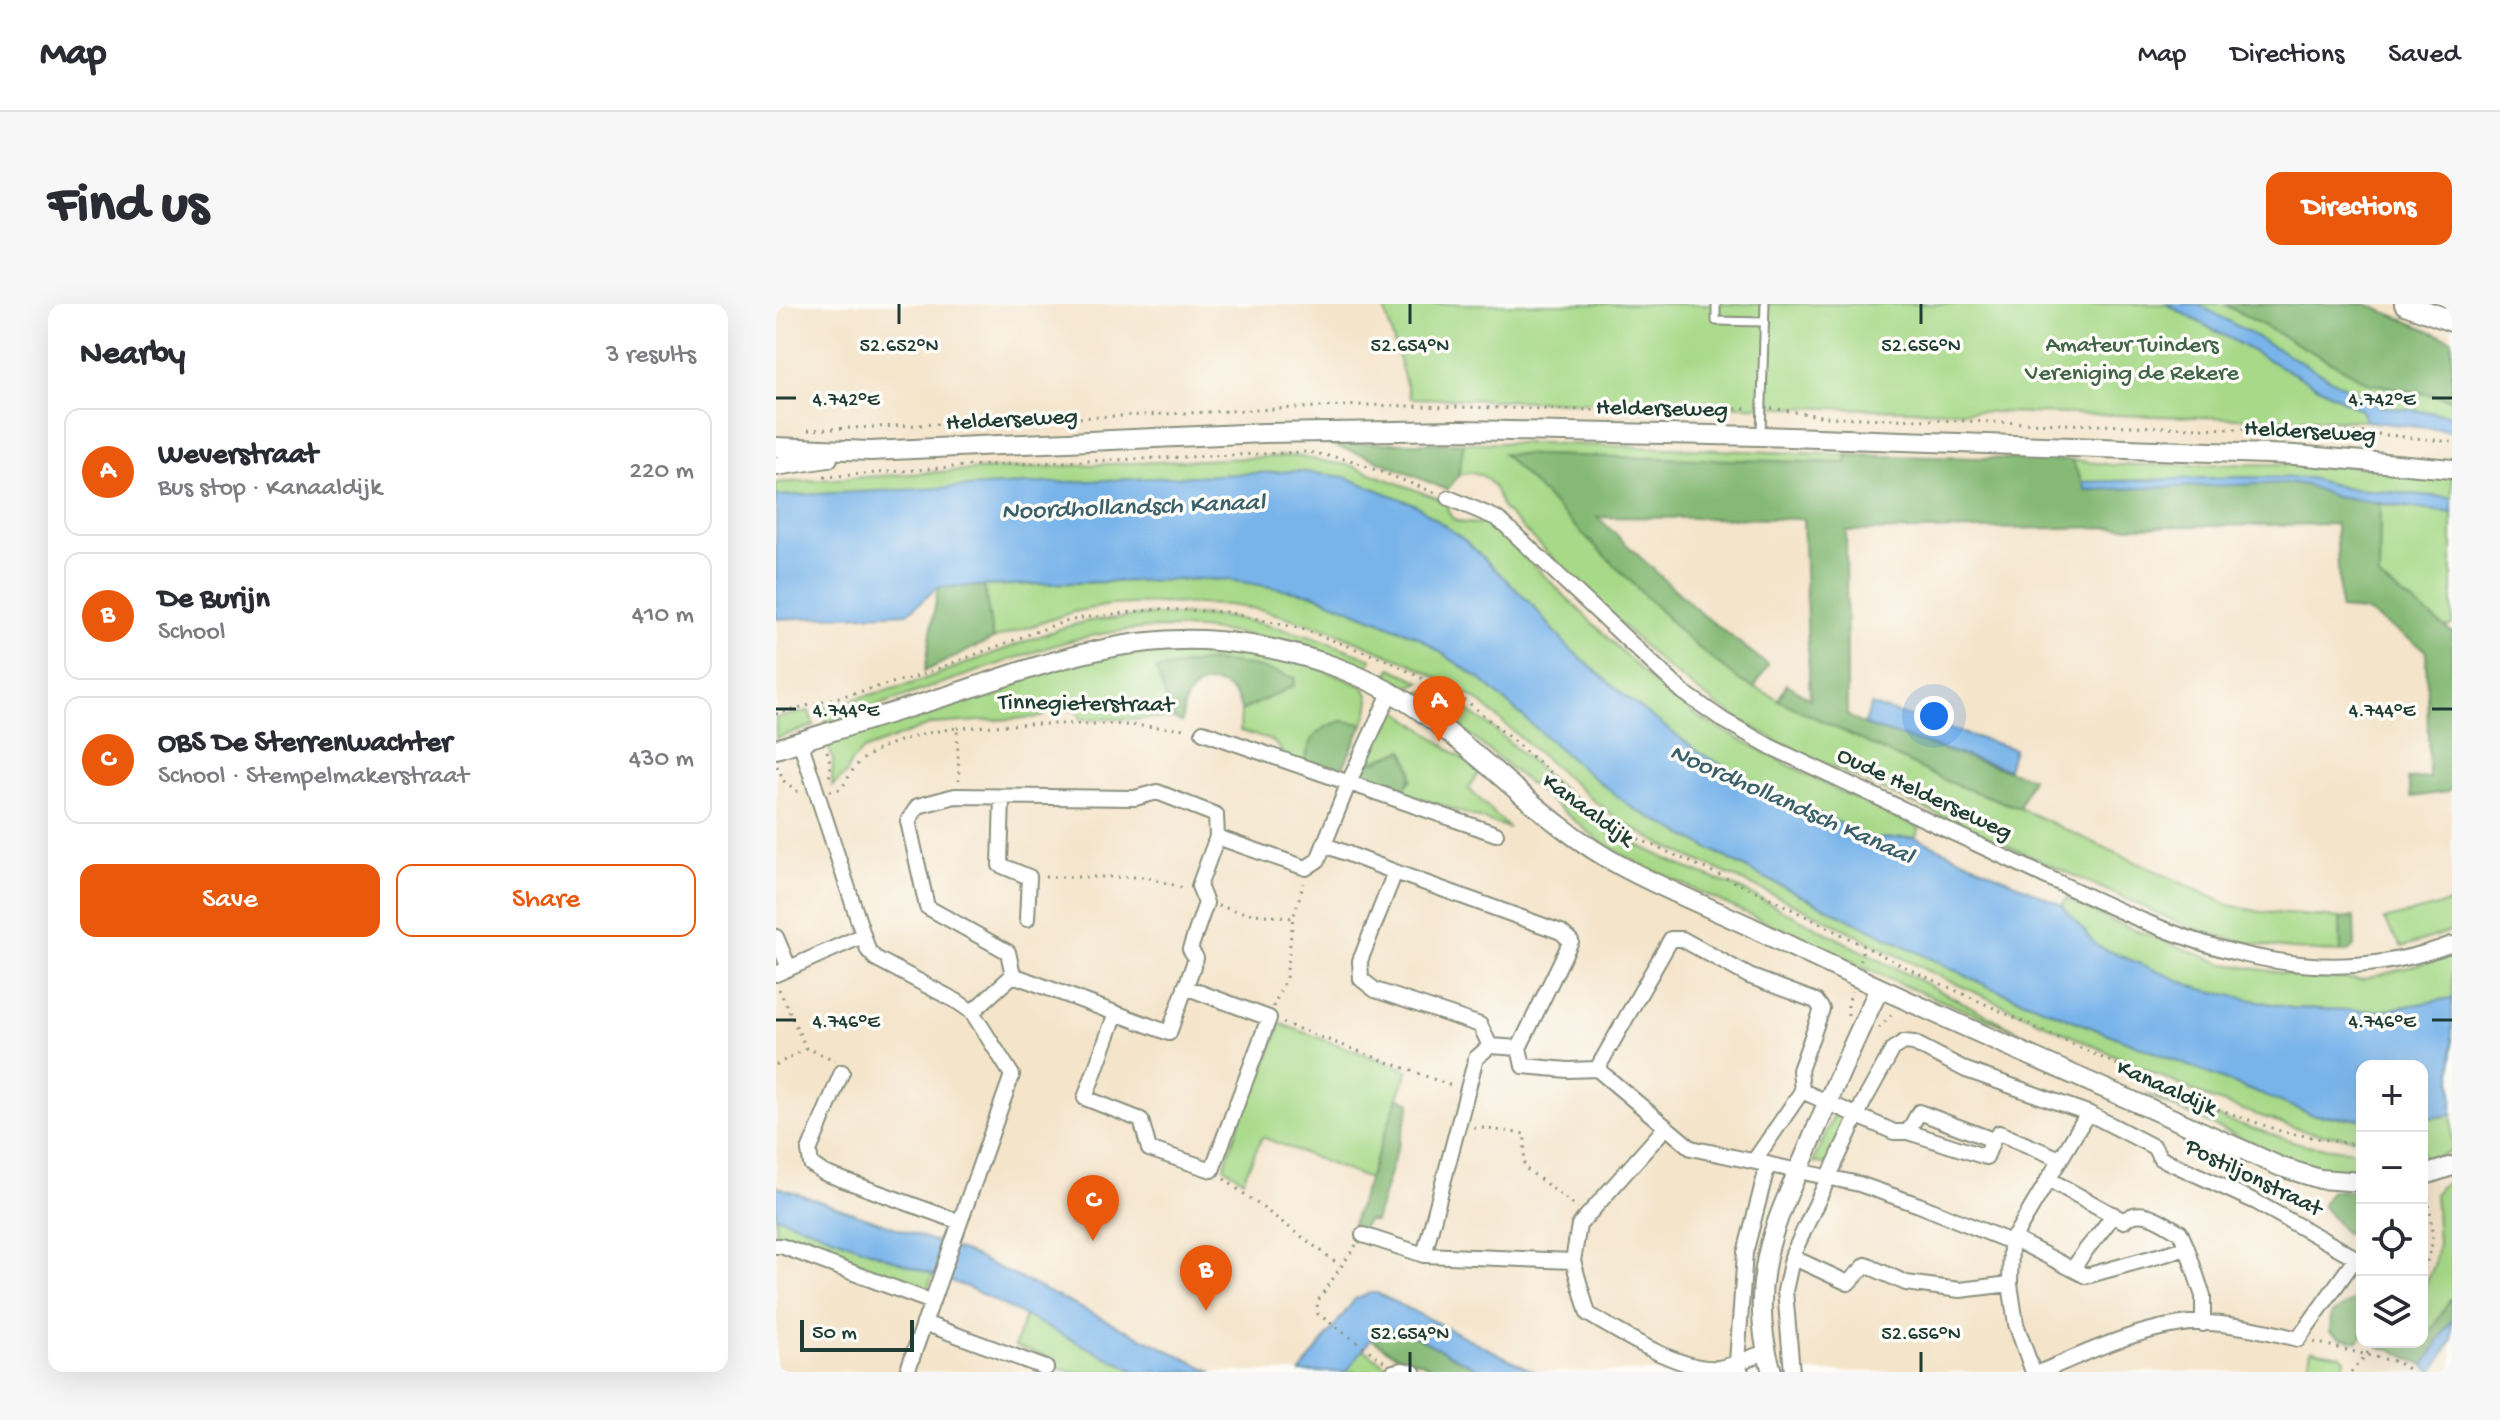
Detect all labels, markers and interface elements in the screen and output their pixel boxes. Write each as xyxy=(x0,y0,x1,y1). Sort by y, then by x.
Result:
text: Map xyxy=(40,33,106,77)
text: Map xyxy=(2138,39,2186,72)
text: Directions xyxy=(2230,39,2344,72)
text: Saved xyxy=(2388,39,2460,72)
button: Directions xyxy=(2266,172,2452,245)
text: Find us xyxy=(48,175,208,241)
park label: Amateur Tuinders Vereniging de Rekere xyxy=(2024,332,2240,389)
text: Nearby xyxy=(80,336,185,376)
text: 52.652°N xyxy=(859,336,939,359)
text: 52.654°N xyxy=(1371,336,1449,359)
text: 52.656°N xyxy=(1881,336,1961,359)
text: 3 results xyxy=(606,341,696,372)
text: 4.742°E xyxy=(813,390,881,413)
text: 4.742°E xyxy=(2349,390,2417,413)
street label: Helderseweg xyxy=(1596,394,1728,426)
street label: Helderseweg xyxy=(945,403,1079,439)
street label: Helderseweg xyxy=(2243,415,2377,451)
text: Weverstraat xyxy=(158,439,318,474)
text: A xyxy=(100,457,116,488)
text: 220 m xyxy=(629,457,694,488)
text: Bus stop · Kanaaldijk xyxy=(158,474,382,505)
water label: Noordhollandsch Kanaal xyxy=(1001,489,1267,529)
text: De Burijn xyxy=(158,583,270,618)
text: B xyxy=(101,601,115,632)
text: 410 m xyxy=(632,601,694,632)
text: School xyxy=(158,618,226,649)
pin: A xyxy=(1413,676,1465,742)
street label: Tinnegieterstraat xyxy=(996,689,1176,721)
your location xyxy=(1914,696,1954,736)
text: 4.744°E xyxy=(813,701,881,724)
text: 4.744°E xyxy=(2349,701,2417,724)
text: OBS De Sterrenwachter xyxy=(158,727,452,762)
water label: Noordhollandsch Kanaal xyxy=(1664,738,1919,874)
street label: Oude Helderseweg xyxy=(1832,742,2016,848)
text: C xyxy=(101,745,115,776)
text: 430 m xyxy=(629,745,694,776)
text: School · Stempelmakerstraat xyxy=(158,762,469,793)
street label: Kanaaldijk xyxy=(1535,768,1641,855)
button: Save xyxy=(80,864,380,937)
button: Share xyxy=(396,864,696,937)
text: 4.746°E xyxy=(812,1012,881,1035)
text: 4.746°E xyxy=(2348,1012,2417,1035)
street label: Kanaaldijk xyxy=(2111,1054,2223,1125)
map controls xyxy=(2356,1060,2428,1348)
button: + xyxy=(2356,1060,2428,1132)
button: − xyxy=(2356,1132,2428,1204)
street label: Postiljonstraat xyxy=(2179,1133,2328,1226)
pin: C xyxy=(1067,1175,1119,1241)
button: locate xyxy=(2356,1204,2428,1276)
pin: B xyxy=(1180,1245,1232,1311)
button: layers xyxy=(2356,1276,2428,1348)
scale bar xyxy=(800,1316,914,1352)
text: 50 m xyxy=(812,1321,857,1347)
text: 52.654°N xyxy=(1371,1324,1449,1347)
text: 52.656°N xyxy=(1881,1324,1961,1347)

